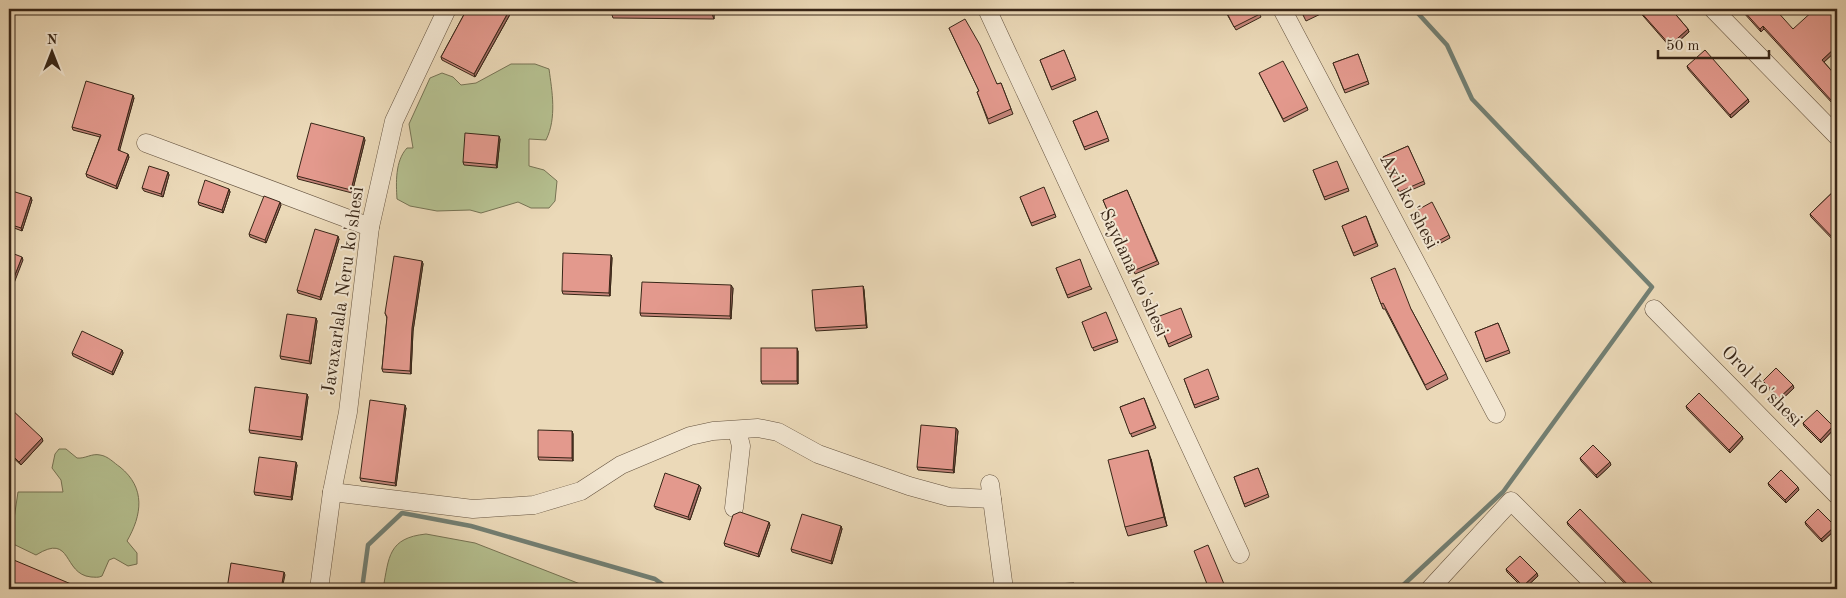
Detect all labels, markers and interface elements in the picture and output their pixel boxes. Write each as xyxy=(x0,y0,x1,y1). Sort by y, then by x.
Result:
north arrow xyxy=(28,28,78,78)
scale bar xyxy=(1658,28,1770,60)
text: N xyxy=(47,33,58,47)
text: 50 m xyxy=(1666,39,1700,54)
street label: Axil ko'shesi xyxy=(1375,151,1441,253)
street label: Javaxarlala Neru ko'shesi xyxy=(320,185,368,397)
street label: Saydana ko'shesi xyxy=(1095,206,1171,340)
street label: Orol ko'shesi xyxy=(1717,343,1805,431)

